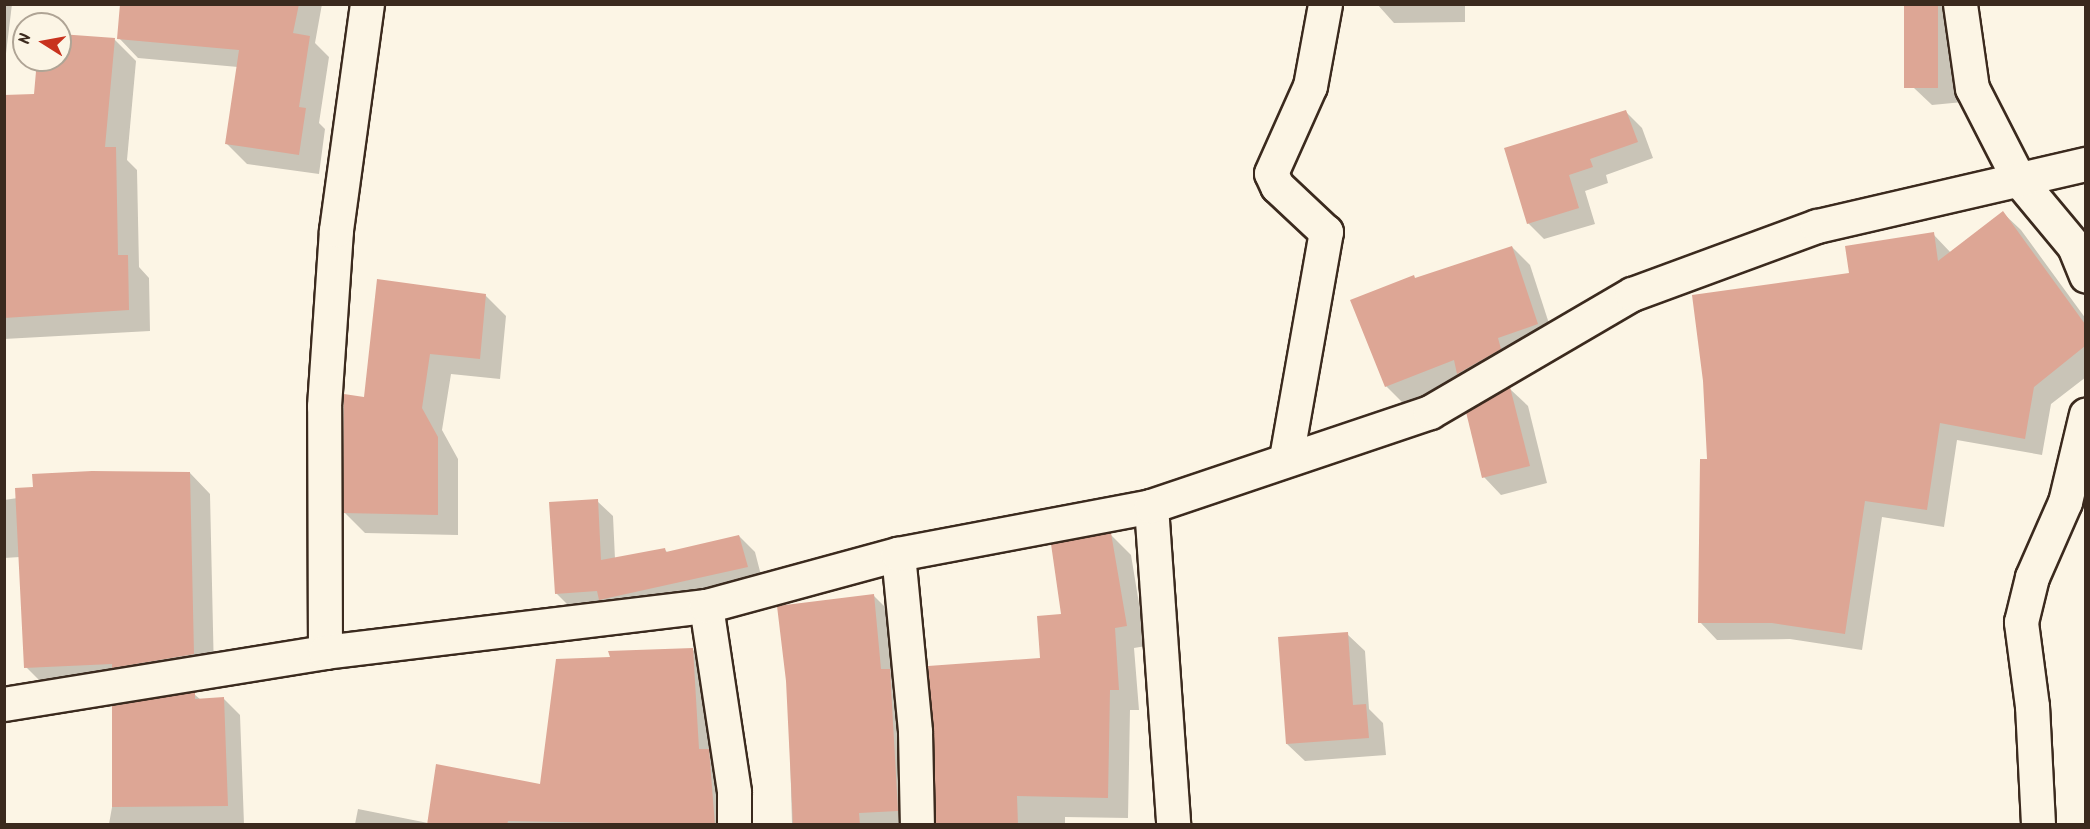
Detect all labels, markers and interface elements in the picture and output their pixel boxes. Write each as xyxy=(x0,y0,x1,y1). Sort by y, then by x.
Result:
north arrow xyxy=(12,12,72,72)
text: N xyxy=(13,32,39,46)

